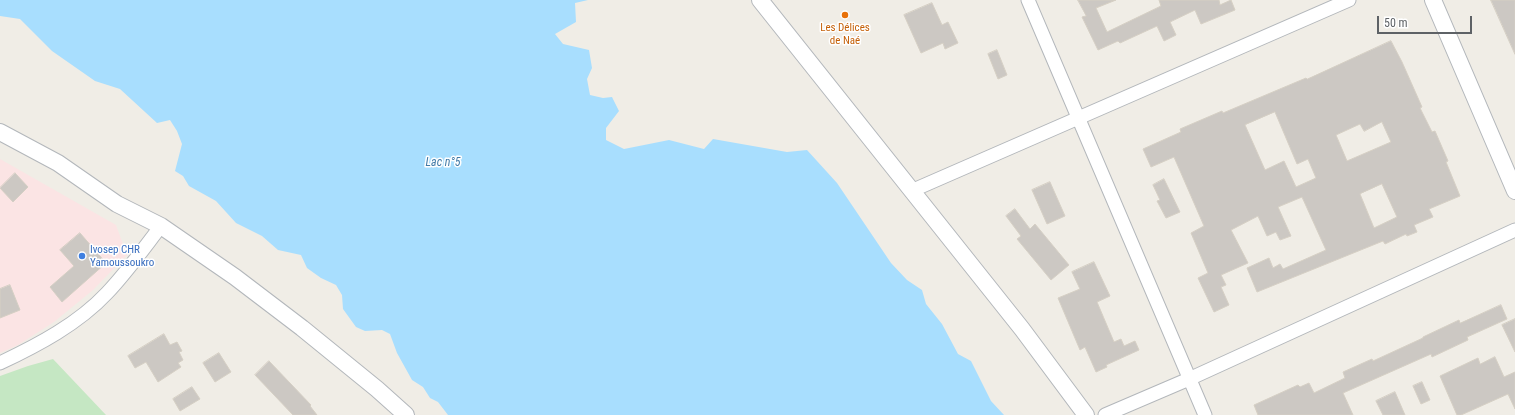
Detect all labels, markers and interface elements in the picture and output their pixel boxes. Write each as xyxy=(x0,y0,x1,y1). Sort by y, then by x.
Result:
scale bar xyxy=(1379,8,1474,34)
marker: Les Délices de Naé xyxy=(840,10,850,20)
text: 50 m xyxy=(1384,16,1408,30)
place label: Les Délices de Naé xyxy=(820,21,870,47)
water label: Lac n°5 xyxy=(426,156,460,170)
place label: Ivosep CHR Yamoussoukro xyxy=(90,243,154,269)
marker: Ivosep CHR Yamoussoukro xyxy=(77,251,87,261)

